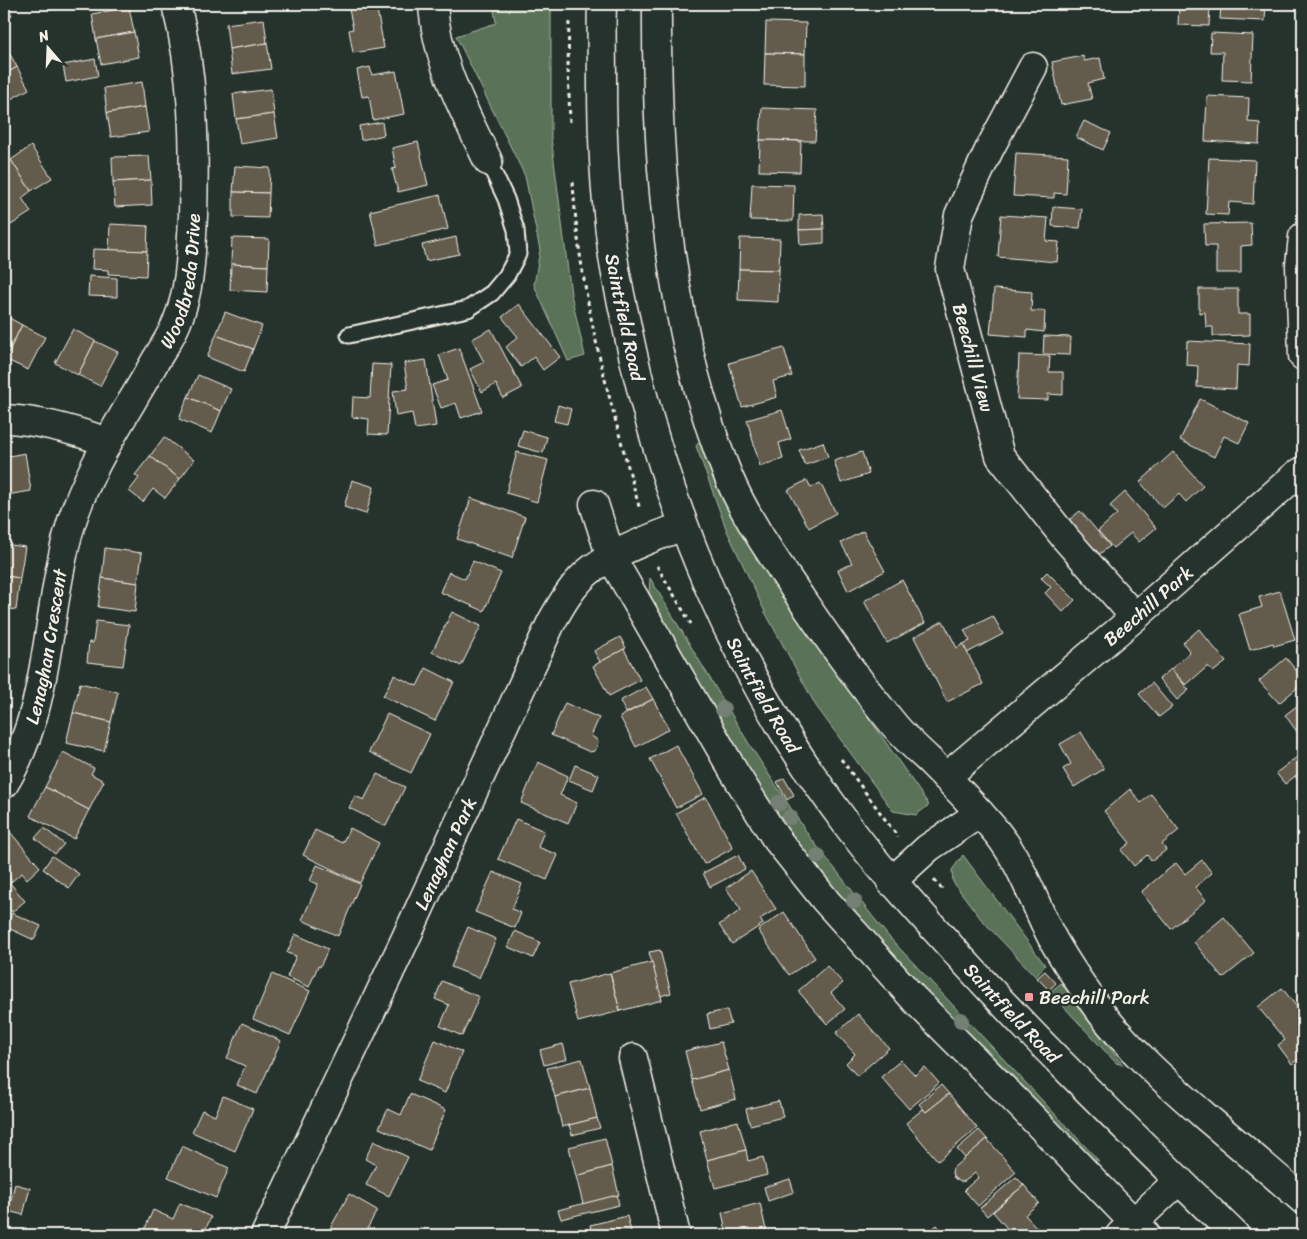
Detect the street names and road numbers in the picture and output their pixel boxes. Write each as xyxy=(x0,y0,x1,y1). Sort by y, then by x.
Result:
street label: Woodbreda Drive xyxy=(150,213,210,355)
street label: Saintfield Road xyxy=(596,251,655,386)
street label: Beechill View xyxy=(943,300,1004,416)
street label: Beechill Park xyxy=(1096,557,1201,655)
street label: Lenaghan Crescent xyxy=(16,565,77,728)
street label: Saintfield Road xyxy=(717,631,810,761)
street label: Lenaghan Park xyxy=(405,791,486,916)
street label: Saintfield Road xyxy=(955,955,1069,1072)

